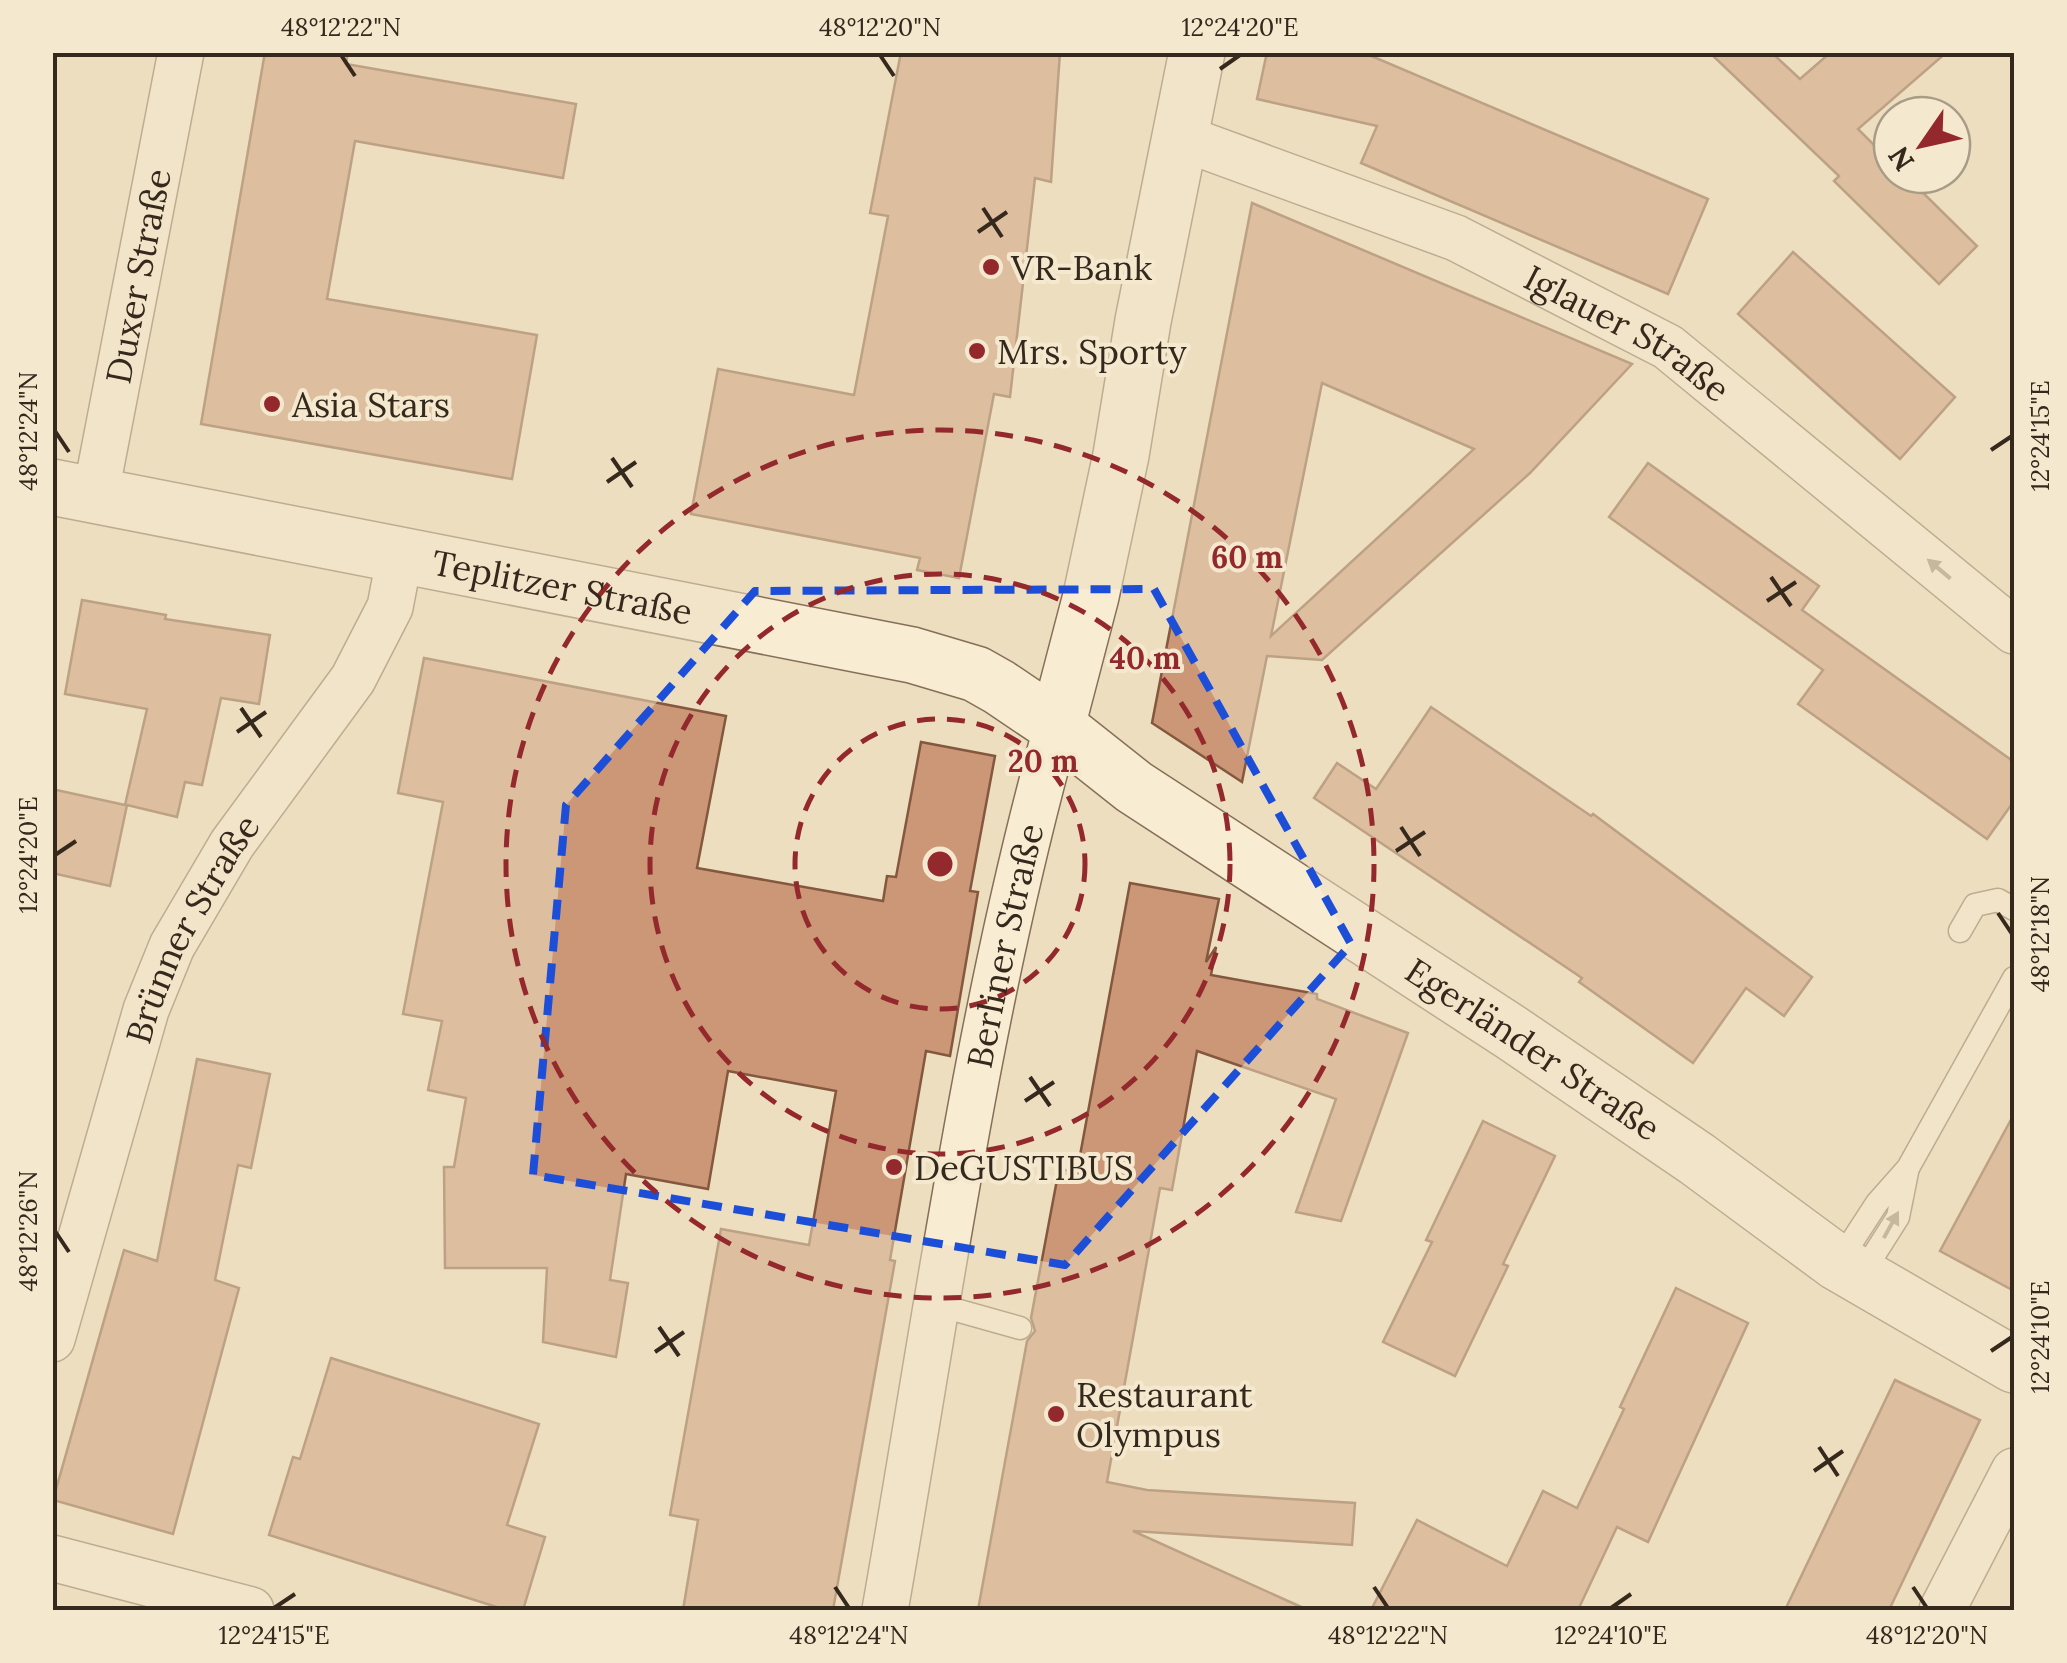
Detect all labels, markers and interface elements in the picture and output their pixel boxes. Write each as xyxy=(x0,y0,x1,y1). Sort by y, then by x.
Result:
text: 48°12'22"N xyxy=(281,11,401,43)
text: 48°12'20"N xyxy=(819,11,941,43)
text: 12°24'20"E xyxy=(1181,11,1299,43)
north arrow xyxy=(1872,95,1972,195)
text: N xyxy=(1880,140,1922,178)
street label: Duxer Straße xyxy=(95,165,180,387)
place label: VR-Bank xyxy=(1010,245,1152,290)
street label: Iglauer Straße xyxy=(1517,255,1739,411)
marker: VR-Bank xyxy=(980,256,1002,278)
place label: Mrs. Sporty xyxy=(997,329,1187,374)
marker: Mrs. Sporty xyxy=(966,340,988,362)
text: 48°12'24"N xyxy=(12,371,44,491)
text: 12°24'15"E xyxy=(2024,381,2056,491)
place label: Asia Stars xyxy=(291,382,450,427)
marker: Asia Stars xyxy=(261,393,283,415)
text: 60 m xyxy=(1211,538,1283,576)
street label: Teplitzer Straße xyxy=(428,539,696,634)
one-way arrow xyxy=(1927,559,1952,580)
text: 40 m xyxy=(1110,639,1181,677)
text: 20 m xyxy=(1008,742,1079,780)
text: 12°24'20"E xyxy=(12,796,44,914)
street label: Brünner Straße xyxy=(115,805,269,1048)
street label: Berliner Straße xyxy=(956,819,1053,1072)
centre of rings xyxy=(922,846,958,882)
text: 48°12'18"N xyxy=(2024,876,2056,992)
street label: Egerländer Straße xyxy=(1397,948,1669,1150)
place label: DeGUSTIBUS xyxy=(914,1145,1134,1190)
marker: DeGUSTIBUS xyxy=(883,1156,905,1178)
text: 48°12'26"N xyxy=(12,1170,44,1292)
one-way arrow xyxy=(1882,1211,1899,1240)
text: 12°24'10"E xyxy=(2024,1281,2056,1393)
place label: Restaurant Olympus xyxy=(1076,1372,1253,1457)
marker: Restaurant Olympus xyxy=(1045,1403,1067,1425)
text: 12°24'15"E xyxy=(219,1619,329,1651)
text: 48°12'24"N xyxy=(789,1619,909,1651)
text: 48°12'22"N xyxy=(1328,1619,1448,1651)
text: 12°24'10"E xyxy=(1555,1619,1667,1651)
text: 48°12'20"N xyxy=(1866,1619,1988,1651)

